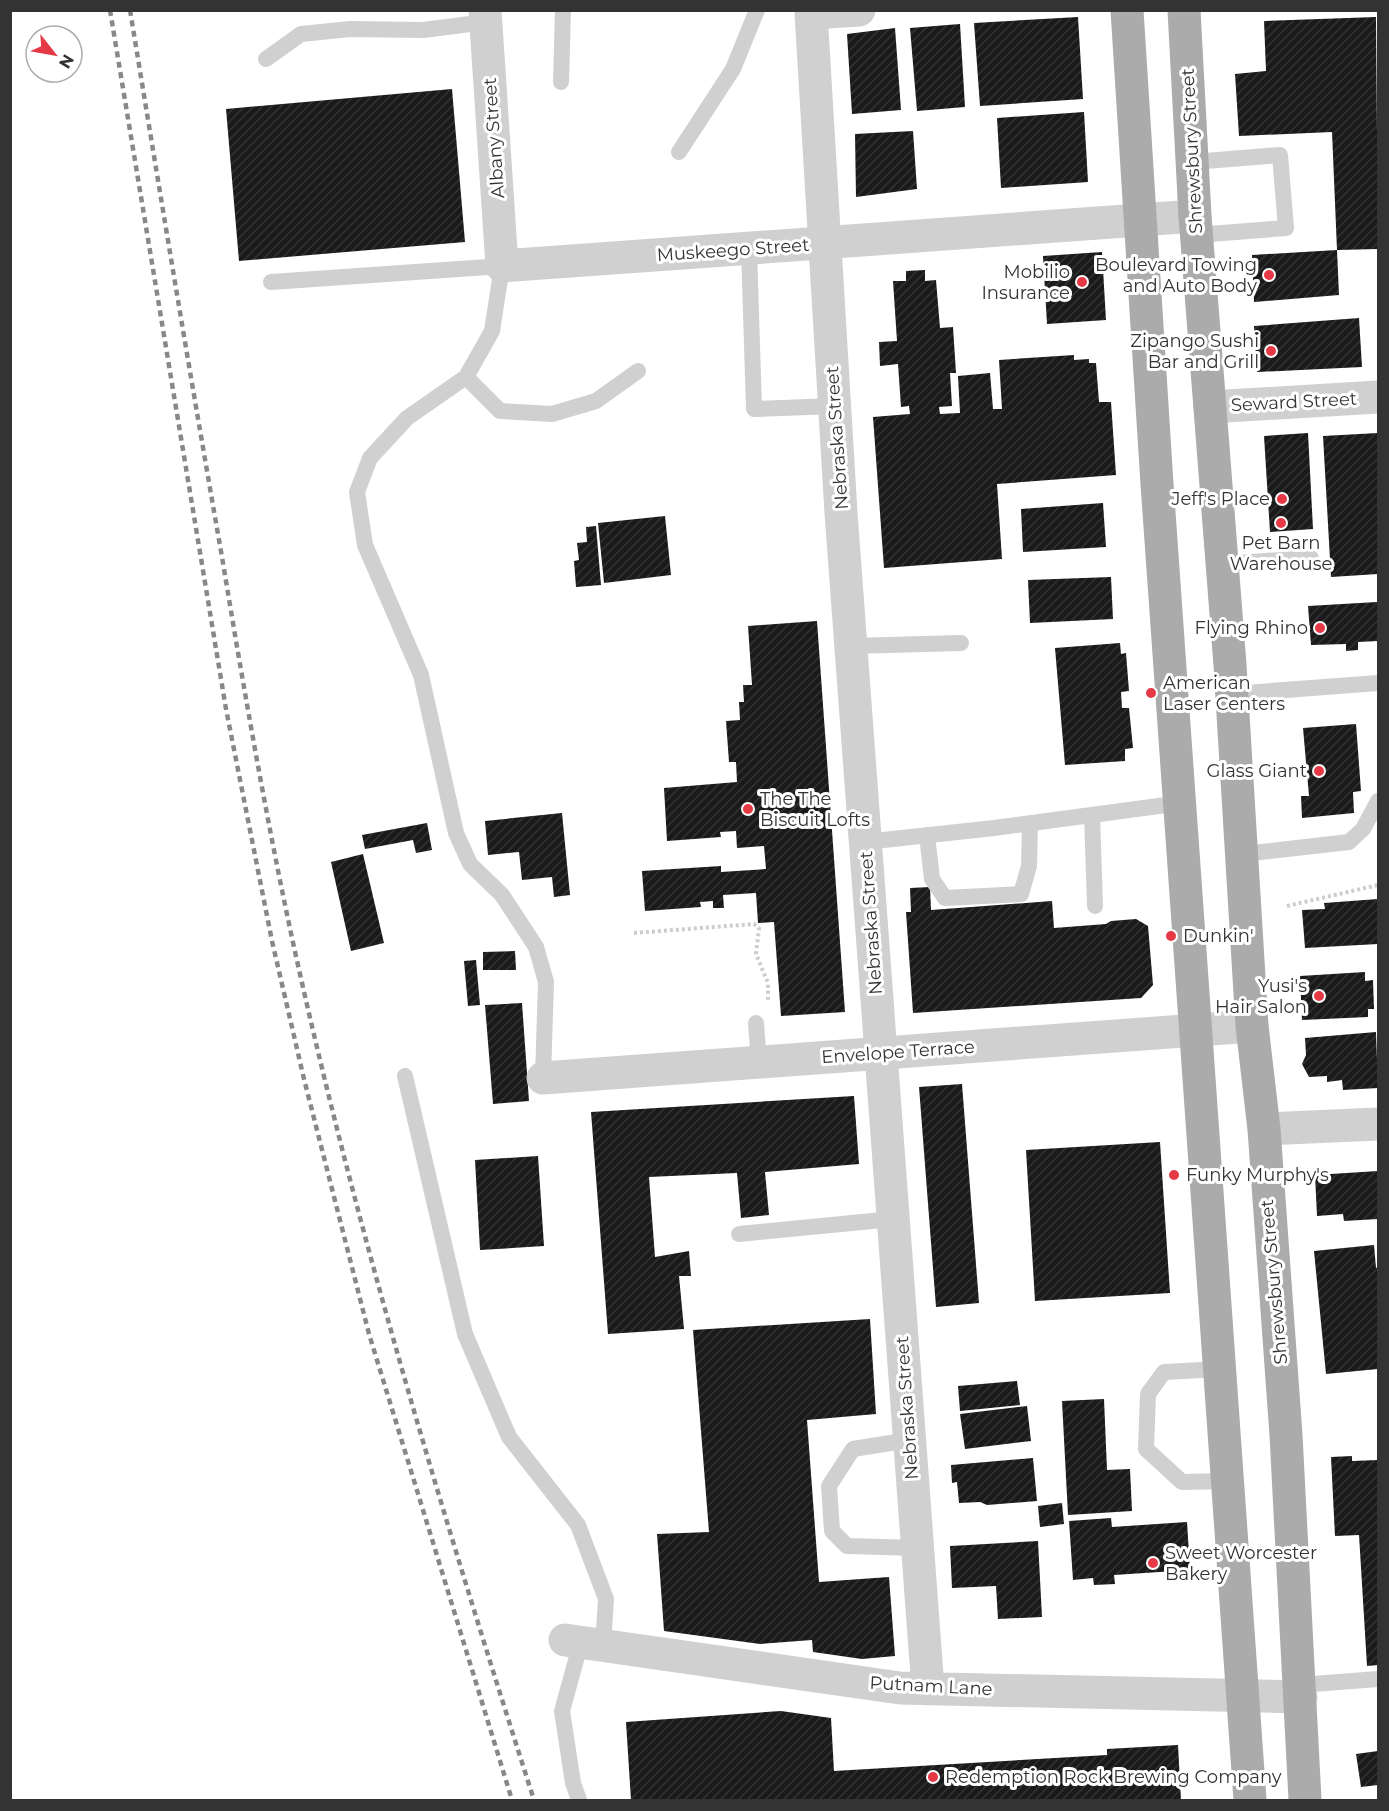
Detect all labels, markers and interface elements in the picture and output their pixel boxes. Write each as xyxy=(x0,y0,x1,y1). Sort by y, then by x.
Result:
north arrow xyxy=(24,24,84,84)
text: N xyxy=(55,51,78,72)
street label: Shrewsbury Street xyxy=(1177,68,1207,234)
street label: Albany Street xyxy=(479,77,509,199)
street label: Muskeego Street xyxy=(656,234,810,266)
place label: Boulevard Towing and Auto Body xyxy=(1095,254,1257,297)
place label: Mobilio Insurance xyxy=(981,261,1070,304)
marker: Boulevard Towing and Auto Body xyxy=(1262,268,1276,282)
marker: Mobilio Insurance xyxy=(1075,275,1089,289)
place label: Zipango Sushi Bar and Grill xyxy=(1130,330,1259,373)
marker: Zipango Sushi Bar and Grill xyxy=(1264,344,1278,358)
street label: Nebraska Street xyxy=(821,365,853,511)
street label: Seward Street xyxy=(1230,388,1358,416)
place label: Jeff's Place xyxy=(1170,488,1270,510)
marker: Jeff's Place xyxy=(1275,492,1289,506)
marker: Pet Barn Warehouse xyxy=(1274,516,1288,530)
place label: Pet Barn Warehouse xyxy=(1230,532,1332,575)
place label: Flying Rhino xyxy=(1195,617,1308,639)
marker: Flying Rhino xyxy=(1313,621,1327,635)
place label: American Laser Centers xyxy=(1163,672,1285,715)
marker: American Laser Centers xyxy=(1144,686,1158,700)
place label: Glass Giant xyxy=(1206,760,1307,782)
marker: Glass Giant xyxy=(1312,764,1326,778)
place label: The The Biscuit Lofts xyxy=(760,788,870,831)
marker: The The Biscuit Lofts xyxy=(741,802,755,816)
street label: Nebraska Street xyxy=(855,850,887,996)
place label: Dunkin' xyxy=(1183,925,1254,947)
marker: Dunkin' xyxy=(1164,929,1178,943)
place label: Yusi's Hair Salon xyxy=(1215,975,1307,1018)
marker: Yusi's Hair Salon xyxy=(1312,989,1326,1003)
street label: Envelope Terrace xyxy=(821,1036,975,1068)
place label: Funky Murphy's xyxy=(1186,1164,1329,1186)
marker: Funky Murphy's xyxy=(1167,1168,1181,1182)
street label: Shrewsbury Street xyxy=(1256,1198,1292,1366)
street label: Nebraska Street xyxy=(891,1335,923,1481)
place label: Sweet Worcester Bakery xyxy=(1165,1542,1317,1585)
marker: Sweet Worcester Bakery xyxy=(1146,1556,1160,1570)
street label: Putnam Lane xyxy=(869,1672,993,1700)
place label: Redemption Rock Brewing Company xyxy=(945,1766,1282,1788)
marker: Redemption Rock Brewing Company xyxy=(926,1770,940,1784)

